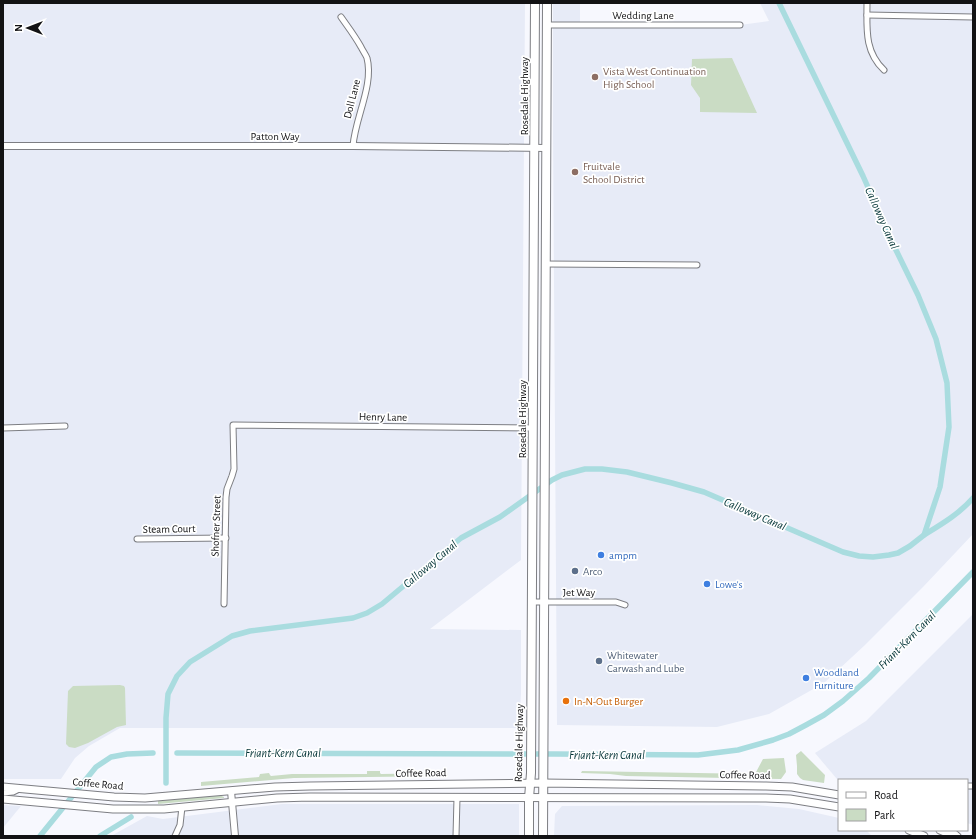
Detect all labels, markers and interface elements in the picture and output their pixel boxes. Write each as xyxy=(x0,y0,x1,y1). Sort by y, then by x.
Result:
north arrow xyxy=(8,8,48,48)
street label: Wedding Lane xyxy=(612,10,674,21)
text: N xyxy=(13,24,24,32)
street label: Rosedale Highway xyxy=(519,56,530,135)
place label: Vista West Continuation High School xyxy=(603,66,706,90)
marker: Vista West Continuation High School xyxy=(590,72,600,82)
street label: Doll Lane xyxy=(342,78,362,120)
street label: Patton Way xyxy=(250,131,300,142)
place label: Fruitvale School District xyxy=(583,161,645,185)
marker: Fruitvale School District xyxy=(570,167,580,177)
water label: Calloway Canal xyxy=(863,185,901,251)
street label: Rosedale Highway xyxy=(517,379,528,458)
street label: Henry Lane xyxy=(359,411,407,423)
street label: Shofner Street xyxy=(209,495,223,557)
water label: Calloway Canal xyxy=(722,496,788,532)
street label: Steam Court xyxy=(143,523,196,535)
water label: Calloway Canal xyxy=(401,538,459,590)
marker: ampm xyxy=(596,550,606,560)
place label: ampm xyxy=(609,550,637,561)
marker: Arco xyxy=(570,566,580,576)
place label: Arco xyxy=(583,566,602,577)
marker: Lowe's xyxy=(702,579,712,589)
place label: Lowe's xyxy=(715,579,743,590)
street label: Jet Way xyxy=(563,587,596,598)
water label: Friant-Kern Canal xyxy=(876,609,938,671)
place label: Whitewater Carwash and Lube xyxy=(607,650,684,674)
marker: Whitewater Carwash and Lube xyxy=(594,656,604,666)
place label: Woodland Furniture xyxy=(814,667,859,691)
marker: Woodland Furniture xyxy=(801,673,811,683)
marker: In-N-Out Burger xyxy=(561,696,571,706)
place label: In-N-Out Burger xyxy=(574,696,643,707)
street label: Rosedale Highway xyxy=(513,703,525,782)
water label: Friant-Kern Canal xyxy=(245,747,321,759)
water label: Friant-Kern Canal xyxy=(569,749,645,761)
street label: Coffee Road xyxy=(395,767,447,779)
street label: Coffee Road xyxy=(719,769,771,781)
street label: Coffee Road xyxy=(72,776,124,792)
legend xyxy=(838,779,968,831)
text: Road xyxy=(874,789,898,801)
text: Park xyxy=(874,809,895,821)

